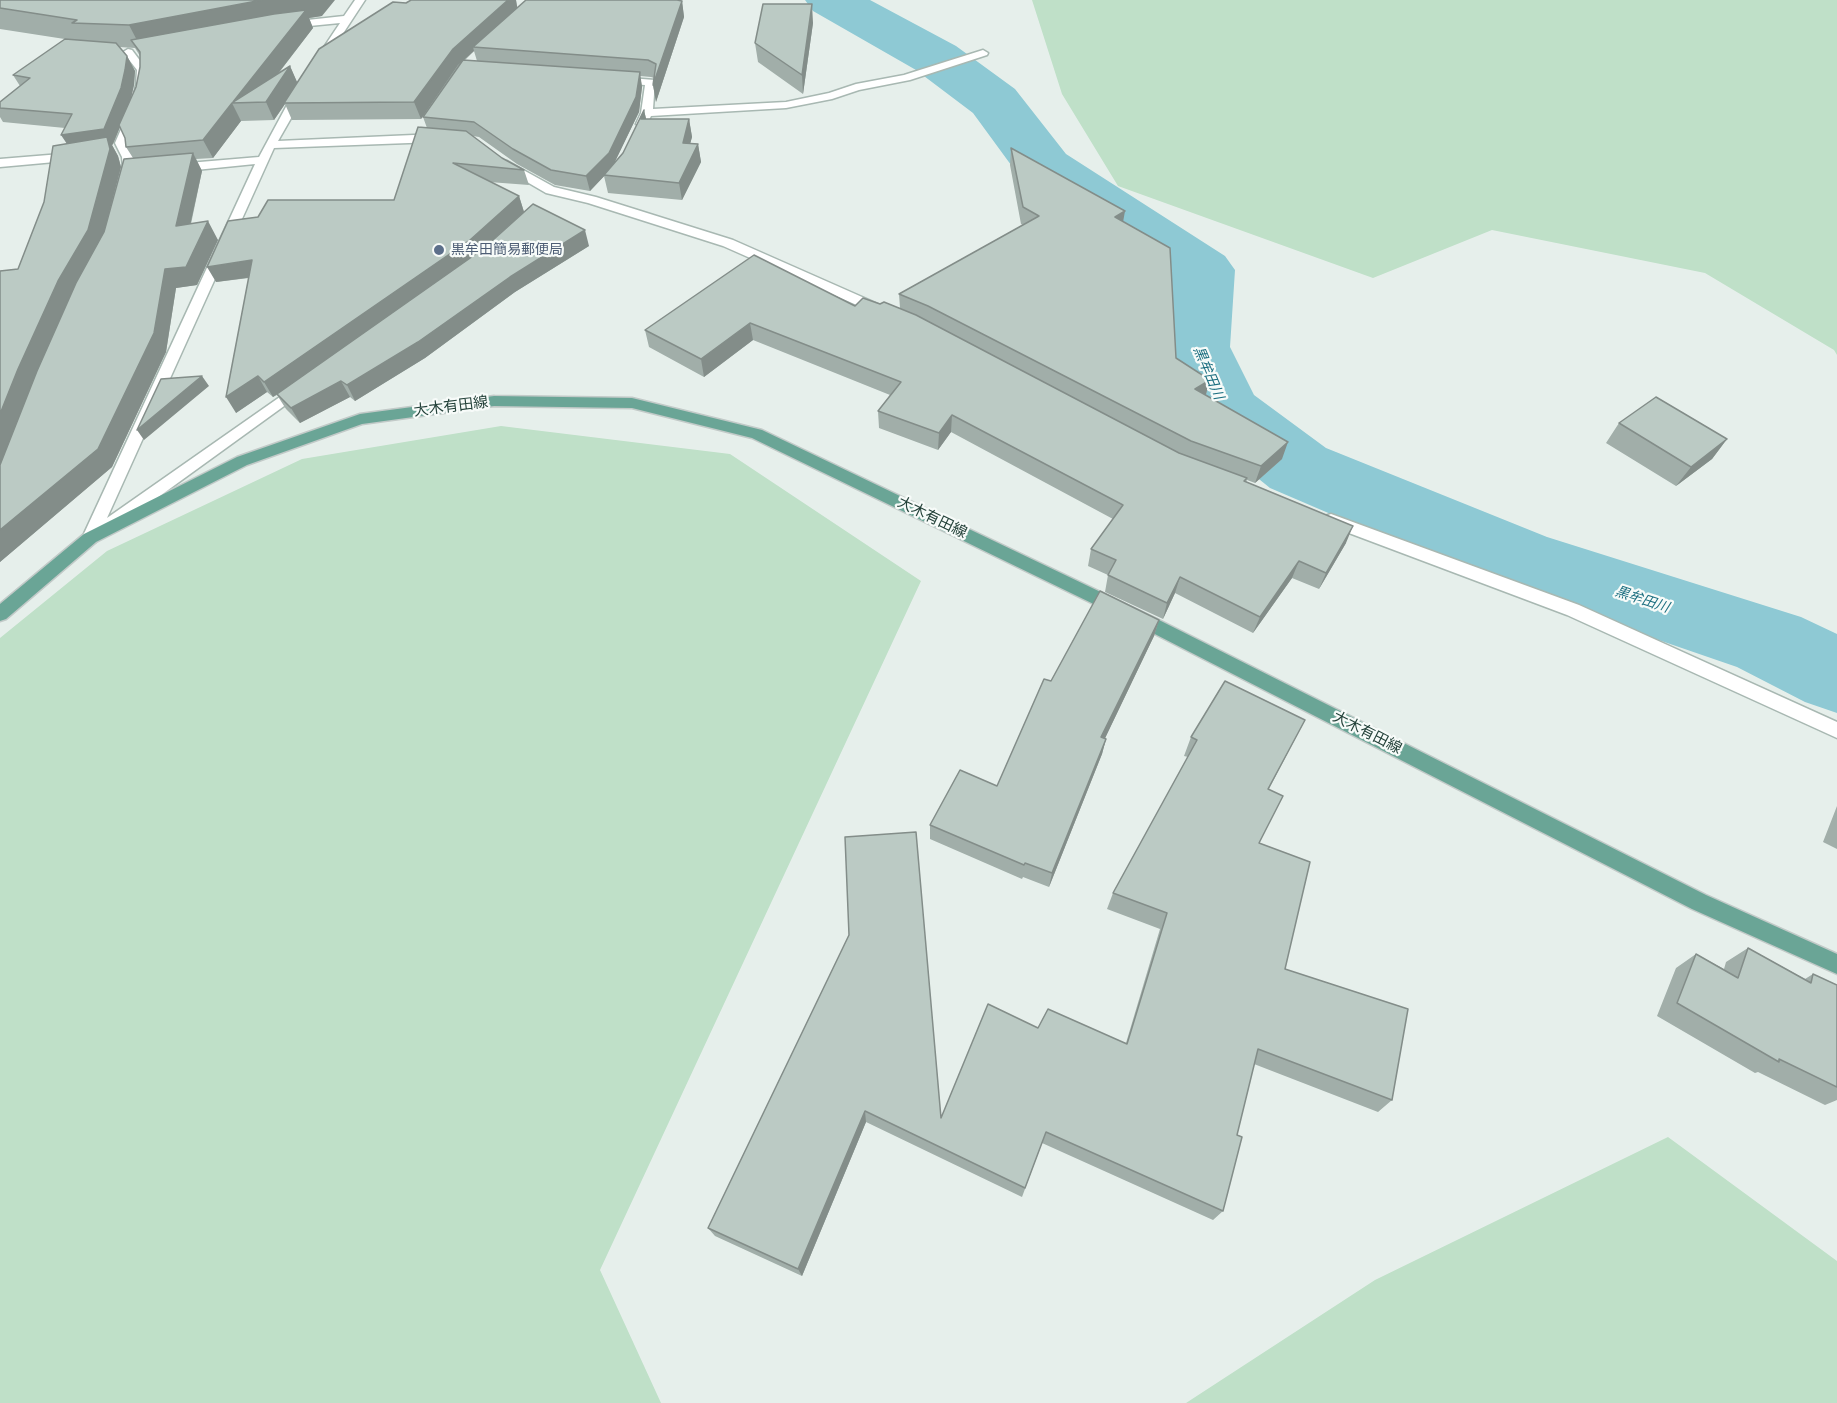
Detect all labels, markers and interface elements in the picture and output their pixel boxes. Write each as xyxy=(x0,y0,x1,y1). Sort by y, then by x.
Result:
place label: 黒牟田簡易郵便局 xyxy=(451,242,563,258)
marker: 黒牟田簡易郵便局 xyxy=(432,243,446,257)
water label: 黒牟田川 xyxy=(1189,344,1227,402)
street label: 大木有田線 xyxy=(413,393,489,421)
street label: 大木有田線 xyxy=(894,493,970,543)
water label: 黒牟田川 xyxy=(1613,583,1671,617)
street label: 大木有田線 xyxy=(1330,708,1404,758)

